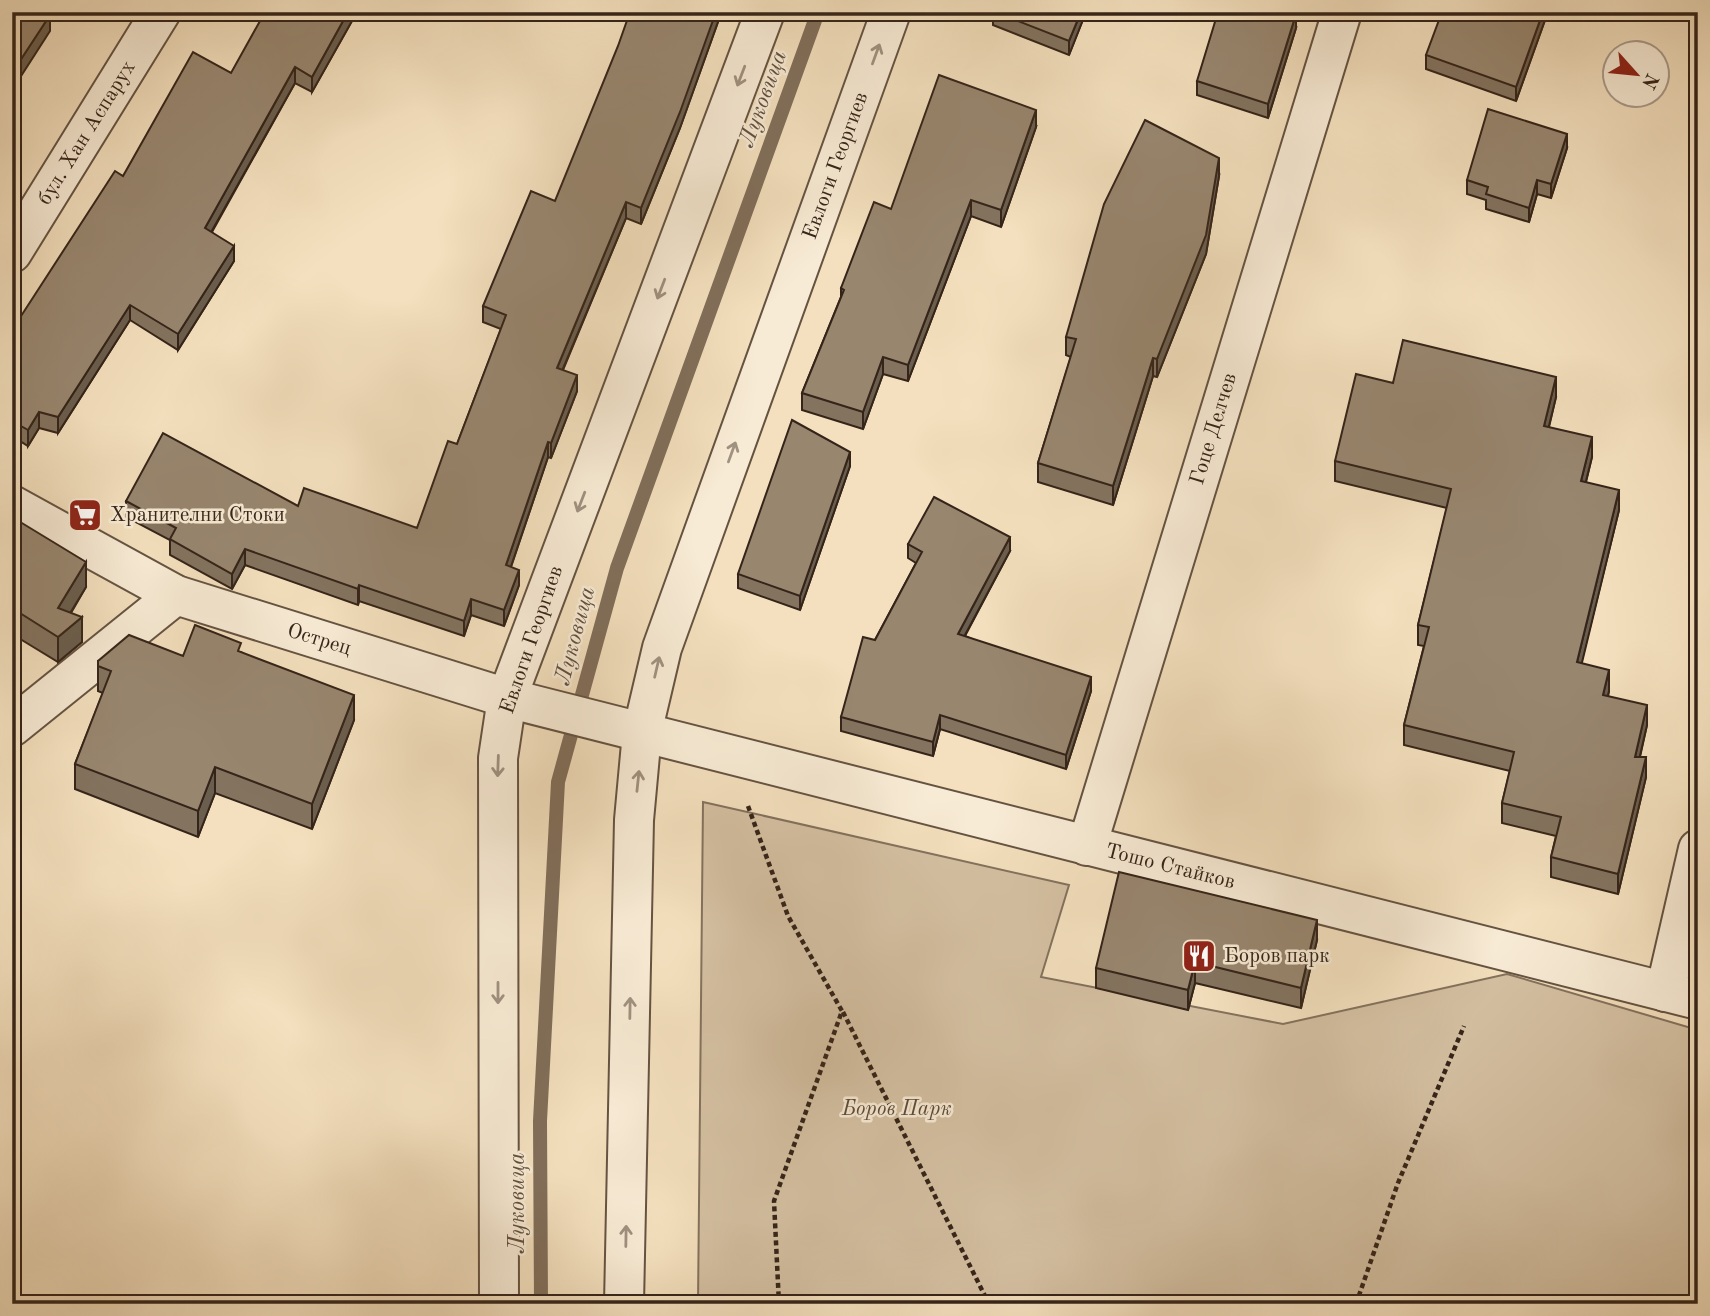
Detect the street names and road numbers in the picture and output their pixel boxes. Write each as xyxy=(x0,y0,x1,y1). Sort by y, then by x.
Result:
street label: бул. Хан Аспарух xyxy=(34,57,140,209)
street label: Евлоги Георгиев xyxy=(800,89,872,243)
street label: Гоце Делчев xyxy=(1187,371,1241,487)
street label: Евлоги Георгиев xyxy=(497,563,567,717)
street label: Острец xyxy=(284,620,354,660)
street label: Тошо Стайков xyxy=(1103,841,1237,893)

